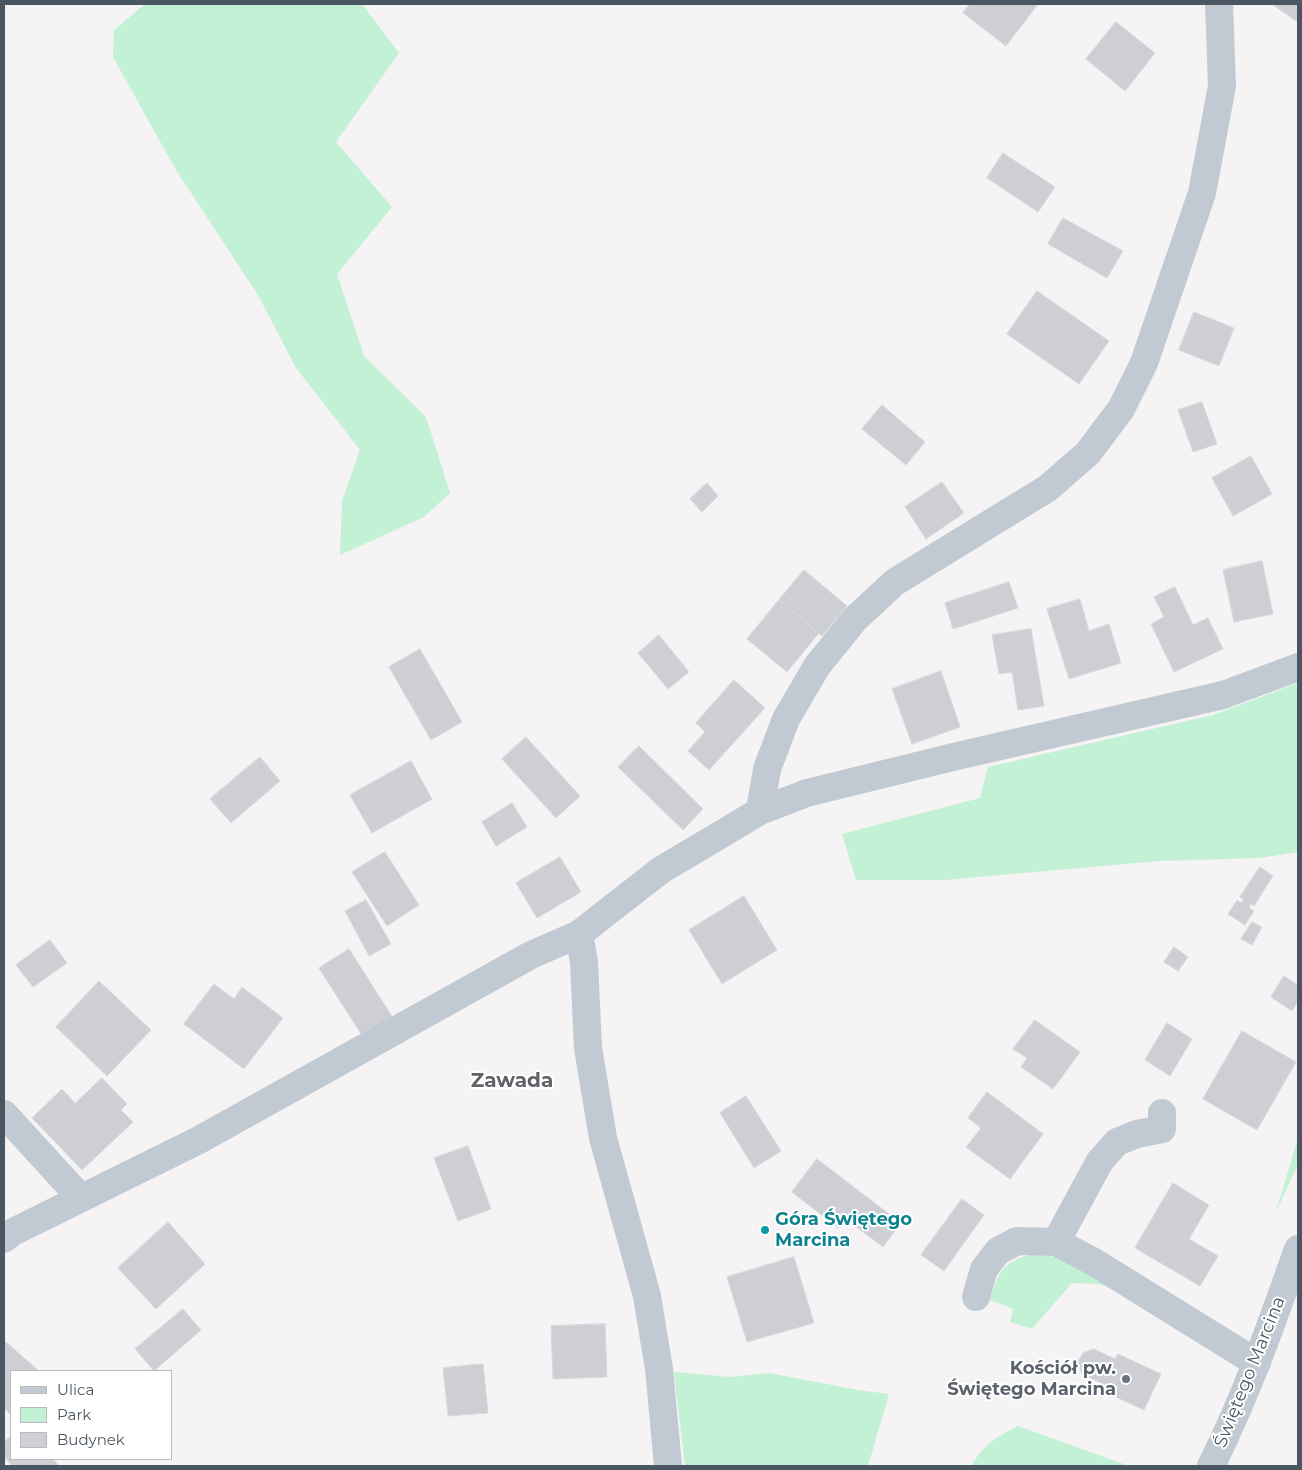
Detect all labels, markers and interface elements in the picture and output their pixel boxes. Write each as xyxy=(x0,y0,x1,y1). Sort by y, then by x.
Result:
district label: Zawada xyxy=(471,1069,553,1093)
place label: Góra Świętego Marcina xyxy=(775,1209,912,1252)
marker: Góra Świętego Marcina xyxy=(759,1224,771,1236)
street label: Świętego Marcina xyxy=(1210,1293,1290,1451)
place label: Kościół pw. Świętego Marcina xyxy=(947,1358,1116,1400)
legend xyxy=(10,1370,172,1460)
marker: Kościół pw. Świętego Marcina xyxy=(1120,1373,1132,1385)
text: Ulica xyxy=(57,1380,94,1399)
text: Park xyxy=(57,1405,91,1424)
text: Budynek xyxy=(57,1430,125,1449)

